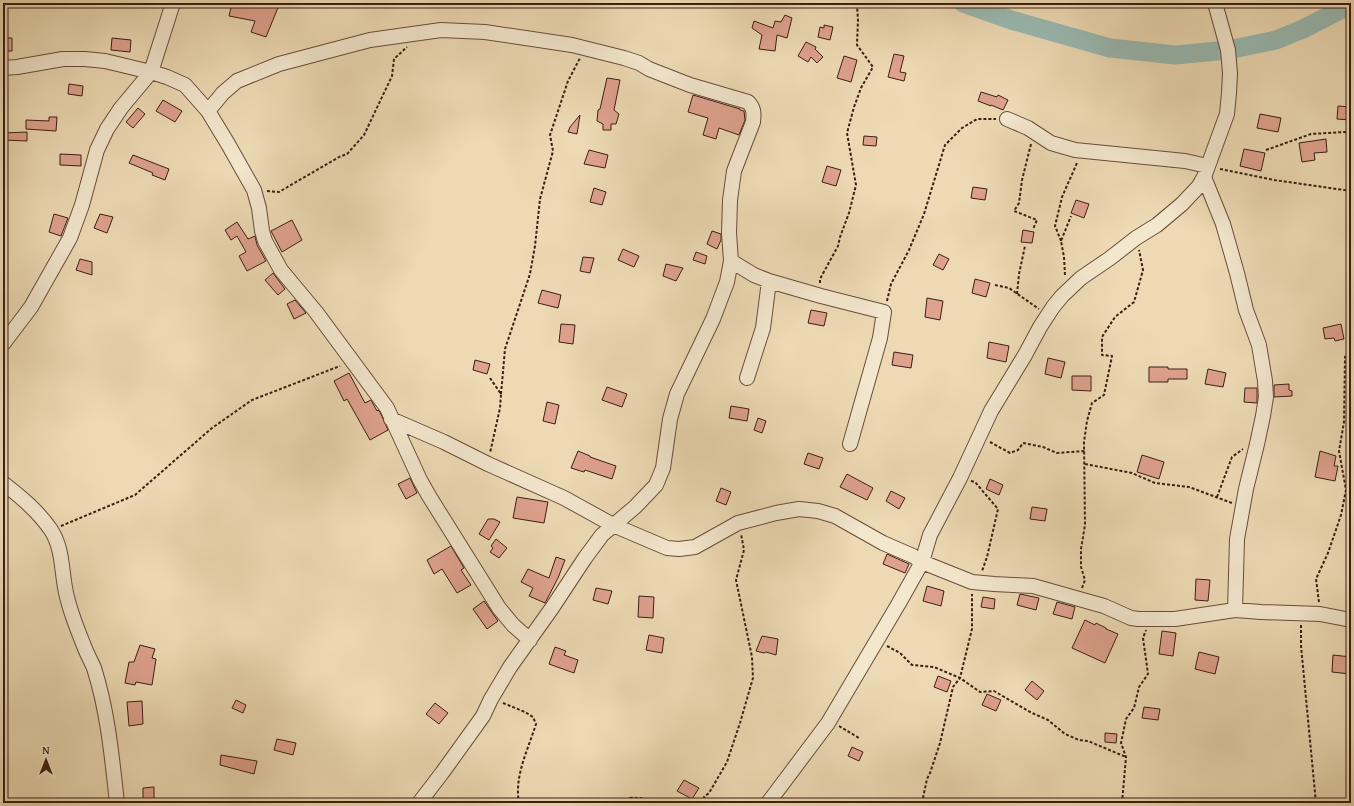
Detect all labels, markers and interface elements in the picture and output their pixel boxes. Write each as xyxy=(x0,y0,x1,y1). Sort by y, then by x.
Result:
north arrow xyxy=(26,740,66,780)
text: N xyxy=(42,742,50,758)

